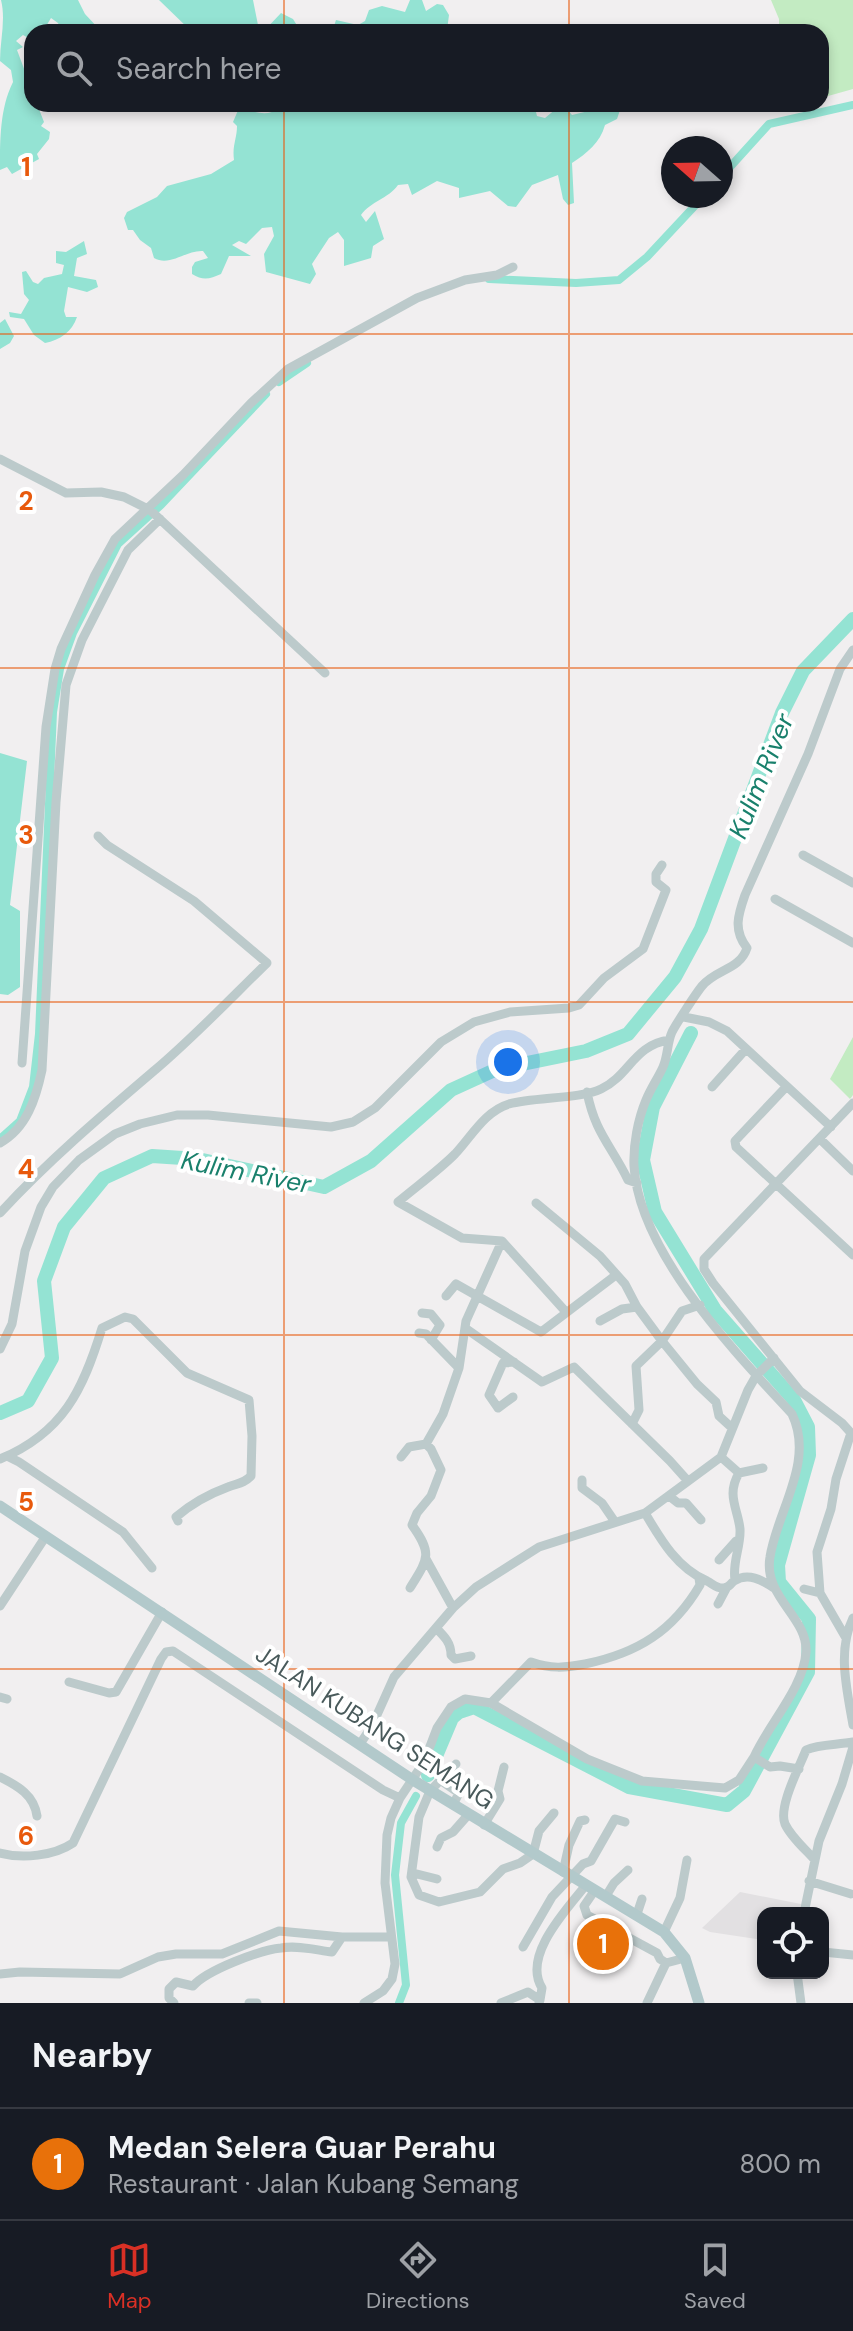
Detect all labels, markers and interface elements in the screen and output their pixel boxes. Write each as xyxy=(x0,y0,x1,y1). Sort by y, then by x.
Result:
search box xyxy=(24,24,829,112)
icon: search xyxy=(52,46,96,90)
text: Search here xyxy=(116,49,282,88)
north arrow xyxy=(661,136,733,208)
text: 1 xyxy=(21,150,31,184)
text: 2 xyxy=(18,484,34,518)
water label: Kulim River xyxy=(721,707,802,843)
text: 3 xyxy=(18,818,34,852)
your location xyxy=(488,1042,528,1082)
water label: Kulim River xyxy=(178,1143,315,1202)
text: 4 xyxy=(18,1152,34,1186)
text: 5 xyxy=(18,1485,34,1519)
street label: JALAN KUBANG SEMANG xyxy=(250,1638,500,1816)
text: 6 xyxy=(18,1819,34,1853)
map controls xyxy=(757,1907,829,1979)
button: locate xyxy=(757,1907,829,1979)
pin: 1 xyxy=(577,1914,629,1974)
text: Nearby xyxy=(32,2033,152,2078)
text: Medan Selera Guar Perahu xyxy=(108,2128,496,2167)
text: 1 xyxy=(53,2147,63,2181)
text: 800 m xyxy=(740,2147,821,2181)
text: Restaurant · Jalan Kubang Semang xyxy=(108,2167,519,2201)
tab: Map xyxy=(107,2238,152,2315)
tab: Directions xyxy=(366,2238,470,2315)
tab: Saved xyxy=(684,2238,746,2315)

